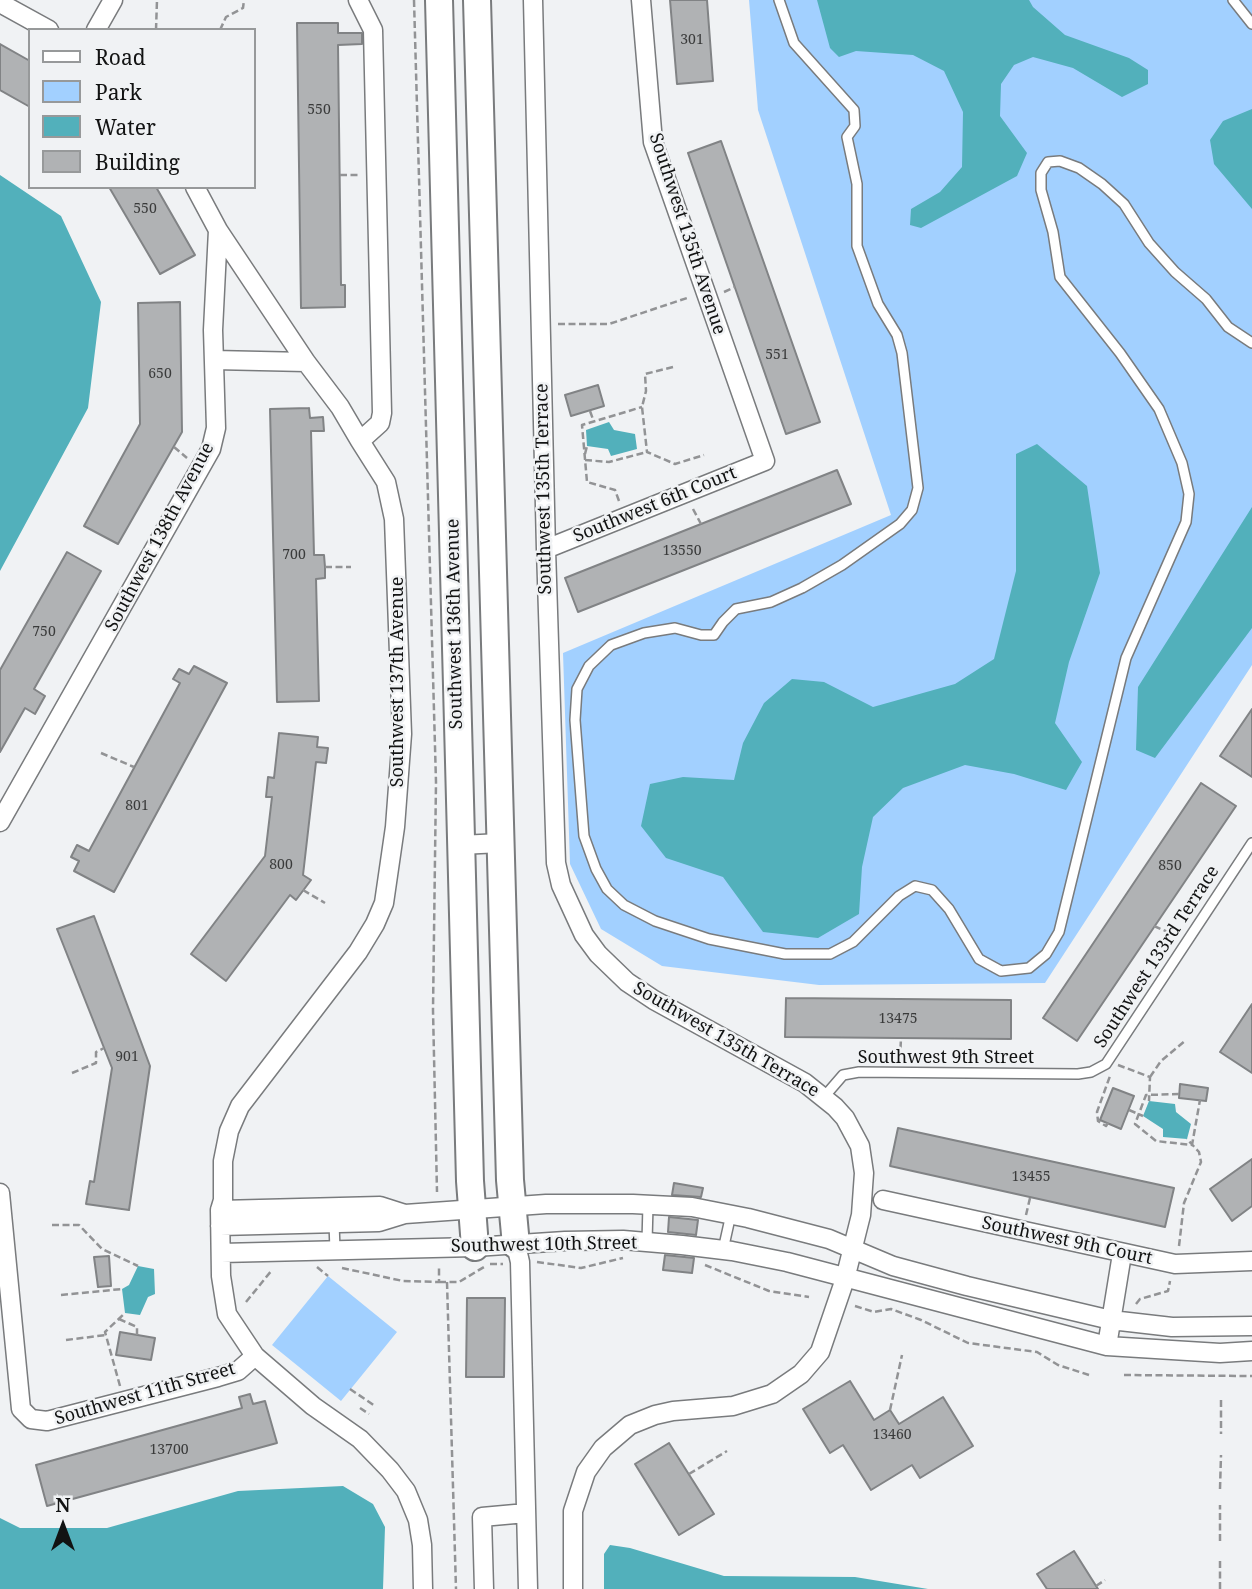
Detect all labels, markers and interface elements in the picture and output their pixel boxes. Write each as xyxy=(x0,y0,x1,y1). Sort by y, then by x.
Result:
legend xyxy=(28,28,256,189)
house number: 301 xyxy=(680,32,704,48)
text: Road xyxy=(95,43,146,71)
text: Park xyxy=(95,78,142,106)
house number: 550 xyxy=(307,102,331,118)
text: Water xyxy=(95,113,156,141)
street label: Southwest 135th Avenue xyxy=(644,131,730,337)
text: Building xyxy=(95,148,180,176)
house number: 550 xyxy=(133,201,157,217)
house number: 551 xyxy=(765,347,789,363)
house number: 650 xyxy=(148,366,172,382)
street label: Southwest 135th Terrace xyxy=(531,383,557,595)
street label: Southwest 138th Avenue xyxy=(101,439,219,635)
street label: Southwest 6th Court xyxy=(570,462,740,548)
street label: Southwest 136th Avenue xyxy=(442,519,468,729)
house number: 13550 xyxy=(662,543,702,559)
house number: 700 xyxy=(282,547,306,563)
street label: Southwest 137th Avenue xyxy=(387,577,409,787)
house number: 750 xyxy=(32,624,56,640)
house number: 801 xyxy=(125,798,149,814)
house number: 800 xyxy=(269,857,293,873)
house number: 850 xyxy=(1158,858,1182,874)
street label: Southwest 133rd Terrace xyxy=(1090,862,1224,1052)
street label: Southwest 135th Terrace xyxy=(629,978,823,1102)
house number: 13475 xyxy=(878,1011,918,1027)
street label: Southwest 9th Street xyxy=(858,1047,1034,1069)
house number: 901 xyxy=(115,1049,139,1065)
house number: 13455 xyxy=(1011,1169,1051,1185)
street label: Southwest 9th Court xyxy=(980,1212,1154,1270)
street label: Southwest 10th Street xyxy=(451,1233,637,1257)
street label: Southwest 11th Street xyxy=(52,1358,238,1430)
house number: 13460 xyxy=(872,1427,912,1443)
house number: 13700 xyxy=(149,1442,189,1458)
north arrow xyxy=(28,1491,98,1561)
text: N xyxy=(56,1492,70,1518)

